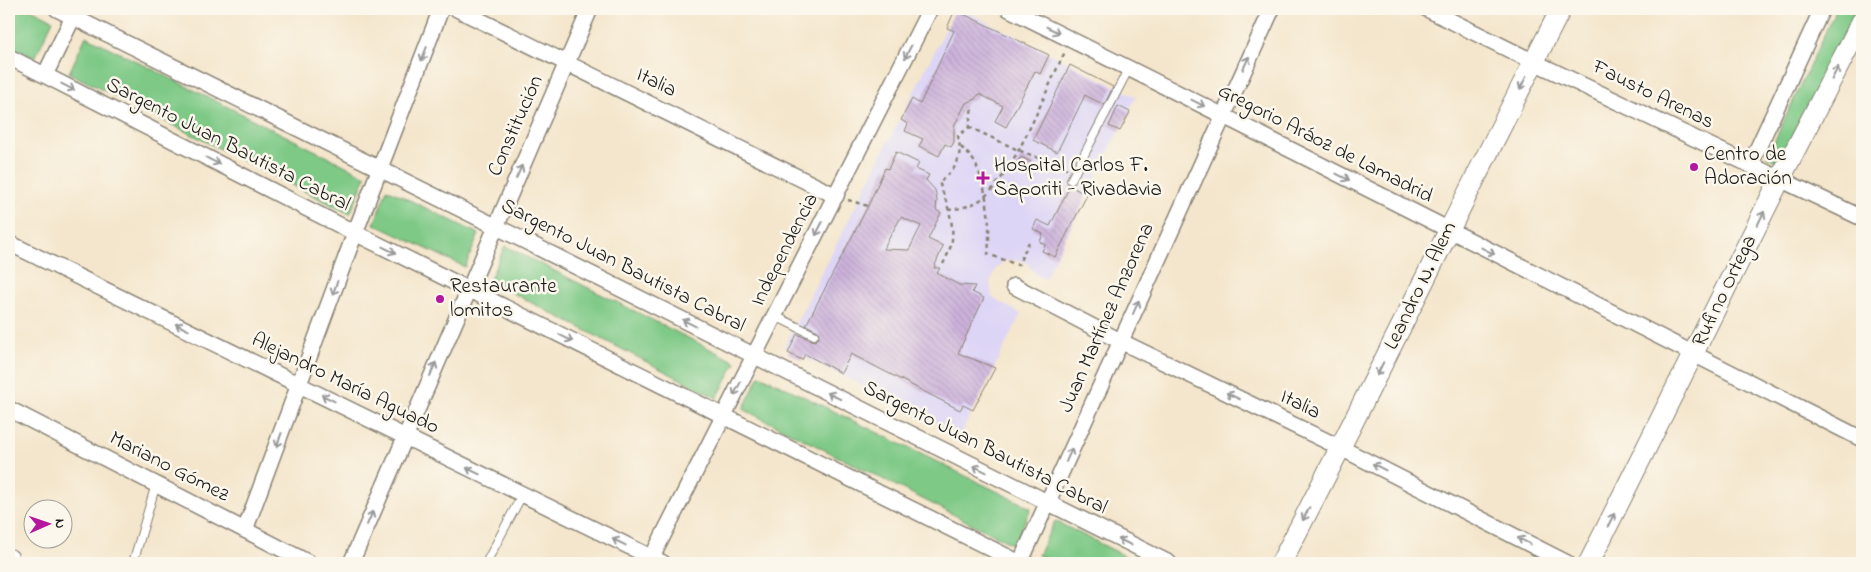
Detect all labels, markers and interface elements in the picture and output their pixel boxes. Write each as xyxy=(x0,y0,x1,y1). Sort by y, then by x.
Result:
one-way arrow xyxy=(1045,26,1060,36)
one-way arrow xyxy=(903,45,913,60)
one-way arrow xyxy=(419,46,428,61)
street label: Fausto Arenas xyxy=(1586,52,1719,137)
one-way arrow xyxy=(1242,56,1252,71)
street label: Italia xyxy=(631,60,681,106)
one-way arrow xyxy=(1831,66,1840,81)
street label: Sargento Juan Bautista Cabral xyxy=(100,70,355,222)
street label: Constitución xyxy=(480,71,552,181)
one-way arrow xyxy=(1518,75,1527,90)
street label: Gregorio Aráoz de Lamadrid xyxy=(1211,77,1438,213)
one-way arrow xyxy=(60,83,75,92)
one-way arrow xyxy=(1191,98,1206,108)
place label: Centro de Adoración xyxy=(1704,140,1792,194)
place label: Hospital Carlos F. Saporiti - Rivadavia xyxy=(994,151,1162,205)
one-way arrow xyxy=(205,156,220,166)
marker: Centro de Adoración xyxy=(1688,161,1700,173)
one-way arrow xyxy=(514,165,524,180)
marker: Hospital Carlos F. Saporiti - Rivadavia xyxy=(976,171,990,185)
one-way arrow xyxy=(1335,173,1350,182)
street label: Independencia xyxy=(744,188,826,312)
street label: Sargento Juan Bautista Cabral xyxy=(495,191,750,343)
one-way arrow xyxy=(1757,211,1766,226)
street label: Leandro N. Alem xyxy=(1377,217,1465,355)
street label: Juan Martínez Anzorena xyxy=(1052,218,1162,418)
one-way arrow xyxy=(814,221,823,236)
street label: Rufino Ortega xyxy=(1685,230,1767,353)
one-way arrow xyxy=(381,245,396,255)
one-way arrow xyxy=(1480,247,1495,256)
place label: Restaurante lomitos xyxy=(450,272,557,326)
one-way arrow xyxy=(330,280,339,295)
marker: Restaurante lomitos xyxy=(434,293,446,305)
one-way arrow xyxy=(1131,300,1141,315)
one-way arrow xyxy=(682,318,697,327)
one-way arrow xyxy=(174,322,189,332)
street label: Alejandro María Aguado xyxy=(245,325,444,444)
one-way arrow xyxy=(558,334,573,343)
one-way arrow xyxy=(429,362,439,377)
one-way arrow xyxy=(1375,362,1385,377)
street label: Sargento Juan Bautista Cabral xyxy=(857,373,1112,525)
one-way arrow xyxy=(732,381,741,396)
street label: Italia xyxy=(1275,382,1325,428)
one-way arrow xyxy=(827,391,842,401)
one-way arrow xyxy=(1226,391,1241,400)
one-way arrow xyxy=(320,393,335,403)
street label: Mariano Gómez xyxy=(104,424,234,510)
one-way arrow xyxy=(273,433,282,448)
one-way arrow xyxy=(1065,448,1075,463)
one-way arrow xyxy=(1372,462,1387,471)
one-way arrow xyxy=(972,464,987,474)
one-way arrow xyxy=(466,466,481,475)
north arrow xyxy=(22,500,72,550)
one-way arrow xyxy=(1301,507,1311,522)
one-way arrow xyxy=(365,511,375,526)
one-way arrow xyxy=(1606,512,1616,527)
text: N xyxy=(49,519,70,529)
one-way arrow xyxy=(1517,536,1532,545)
one-way arrow xyxy=(612,537,627,546)
one-way arrow xyxy=(1118,537,1133,546)

